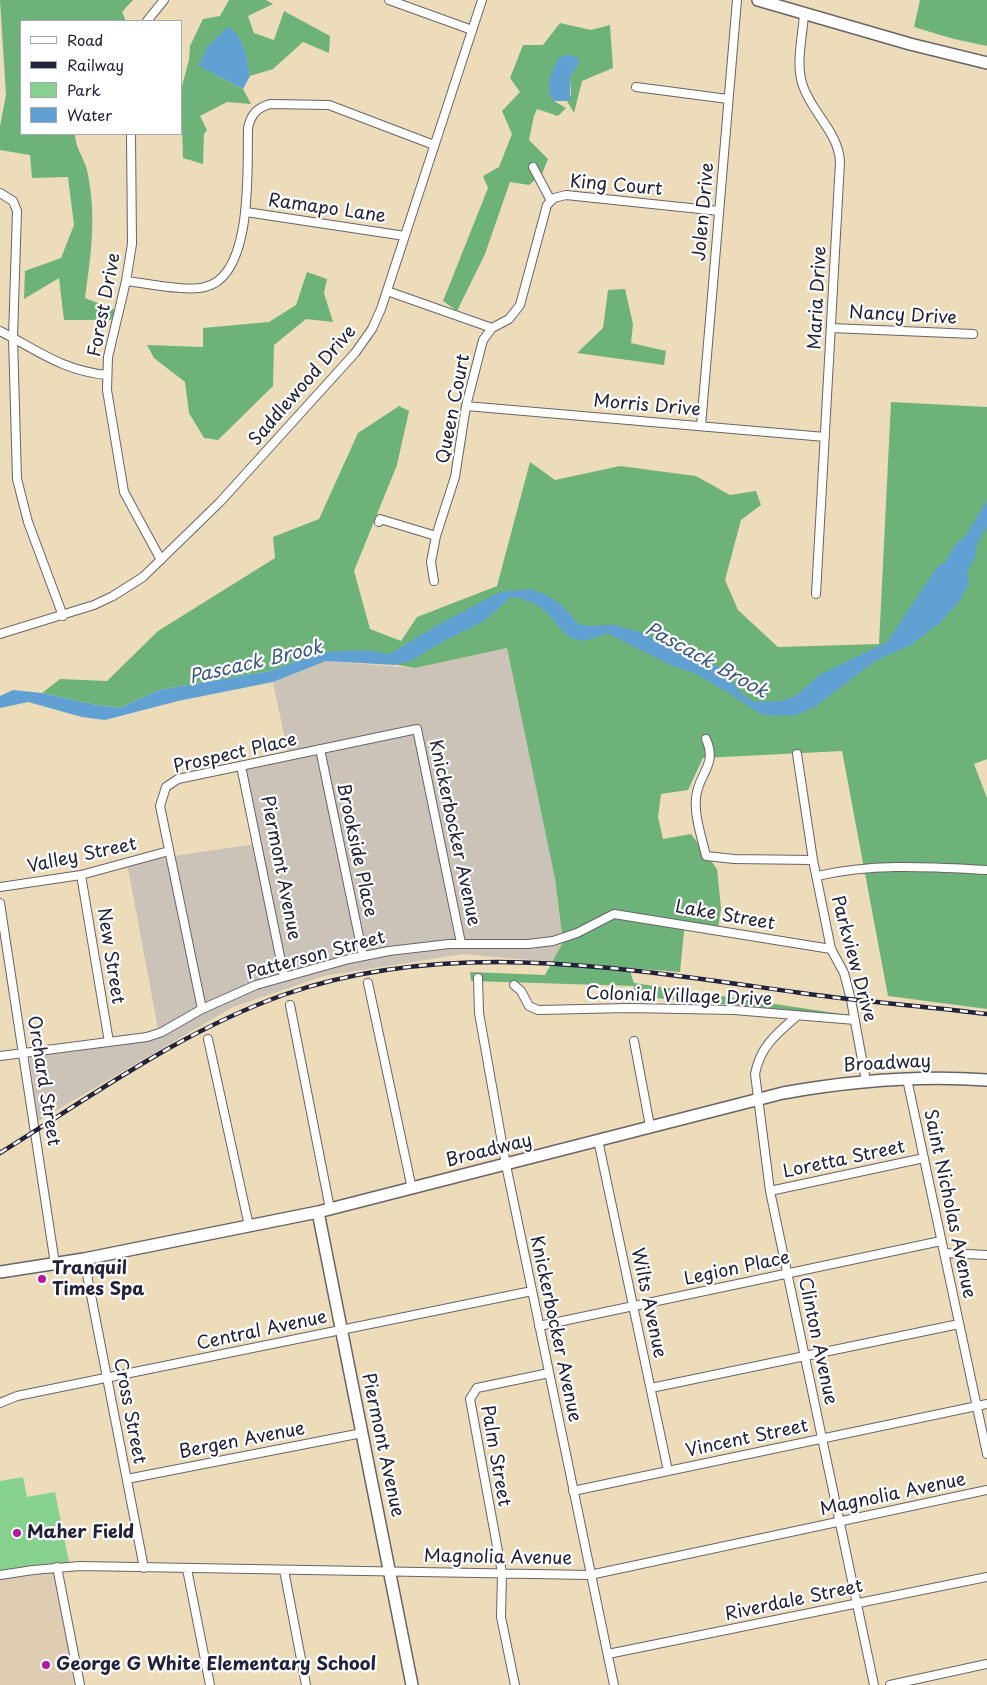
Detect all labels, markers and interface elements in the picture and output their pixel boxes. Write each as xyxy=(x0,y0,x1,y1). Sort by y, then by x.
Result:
legend xyxy=(20,20,182,135)
text: Road xyxy=(67,28,103,51)
text: Railway xyxy=(67,53,124,76)
text: Park xyxy=(67,78,101,101)
text: Water xyxy=(67,103,112,126)
street label: Jolen Drive xyxy=(689,162,719,262)
street label: King Court xyxy=(569,171,663,201)
street label: Ramapo Lane xyxy=(267,190,387,228)
street label: Maria Drive xyxy=(804,246,832,350)
street label: Forest Drive xyxy=(84,251,126,359)
street label: Nancy Drive xyxy=(849,302,957,330)
street label: Saddlewood Drive xyxy=(245,321,361,451)
street label: Queen Court xyxy=(433,352,475,466)
street label: Morris Drive xyxy=(592,391,702,421)
water label: Pascack Brook xyxy=(641,618,771,704)
water label: Pascack Brook xyxy=(187,637,325,689)
street label: Prospect Place xyxy=(171,729,299,779)
street label: Knickerbocker Avenue xyxy=(424,738,484,928)
street label: Brookside Place xyxy=(331,781,381,919)
street label: Piermont Avenue xyxy=(255,794,305,942)
street label: Valley Street xyxy=(25,834,139,878)
street label: Parkview Drive xyxy=(826,893,880,1025)
street label: Lake Street xyxy=(673,897,777,935)
street label: New Street xyxy=(92,906,128,1006)
street label: Patterson Street xyxy=(244,927,388,985)
street label: Colonial Village Drive xyxy=(585,983,773,1011)
street label: Orchard Street xyxy=(22,1014,64,1148)
street label: Broadway xyxy=(843,1051,931,1077)
street label: Saint Nicholas Avenue xyxy=(918,1108,980,1300)
street label: Broadway xyxy=(444,1130,534,1172)
street label: Loretta Street xyxy=(781,1137,907,1183)
street label: Knickerbocker Avenue xyxy=(525,1234,585,1424)
street label: Wilts Avenue xyxy=(626,1246,670,1360)
street label: Legion Place xyxy=(682,1247,792,1291)
place label: Tranquil Times Spa xyxy=(52,1258,145,1300)
marker: Tranquil Times Spa xyxy=(36,1273,48,1285)
street label: Clinton Avenue xyxy=(793,1275,841,1407)
street label: Central Avenue xyxy=(195,1307,329,1355)
street label: Cross Street xyxy=(108,1356,150,1466)
street label: Piermont Avenue xyxy=(356,1371,408,1519)
street label: Palm Street xyxy=(475,1404,515,1508)
street label: Vincent Street xyxy=(684,1415,810,1463)
street label: Bergen Avenue xyxy=(177,1418,307,1464)
street label: Magnolia Avenue xyxy=(818,1469,968,1521)
place label: Maher Field xyxy=(27,1522,134,1544)
marker: Maher Field xyxy=(11,1527,23,1539)
street label: Magnolia Avenue xyxy=(424,1546,572,1570)
street label: Riverdale Street xyxy=(723,1576,865,1626)
place label: George G White Elementary School xyxy=(56,1654,376,1676)
marker: George G White Elementary School xyxy=(40,1659,52,1671)

